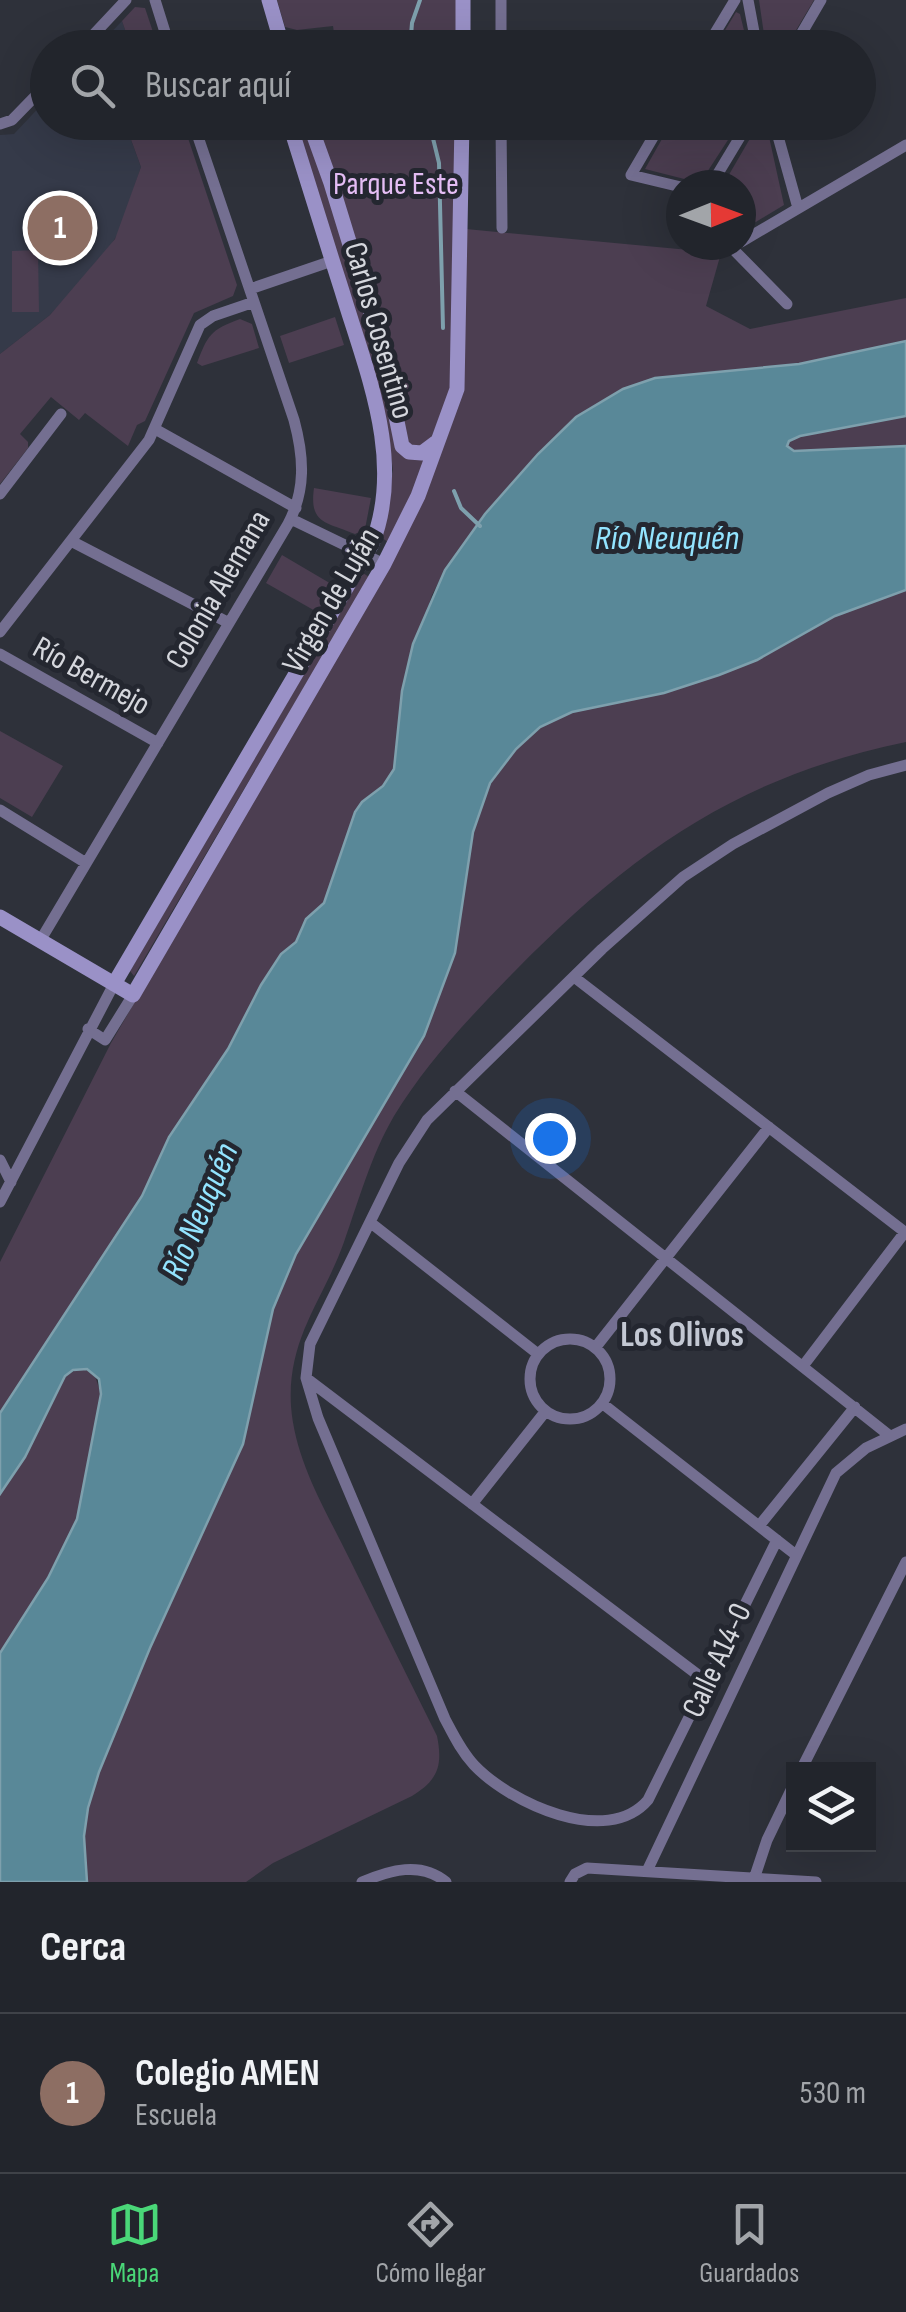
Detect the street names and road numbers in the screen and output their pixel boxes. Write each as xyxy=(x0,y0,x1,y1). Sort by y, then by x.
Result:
street label: Carlos Cosentino xyxy=(335,238,422,423)
street label: Colonia Alemana xyxy=(157,504,279,676)
street label: Virgen de Luján xyxy=(274,521,388,680)
street label: Río Bermejo xyxy=(26,628,157,724)
street label: Calle A14-0 xyxy=(674,1597,761,1724)

